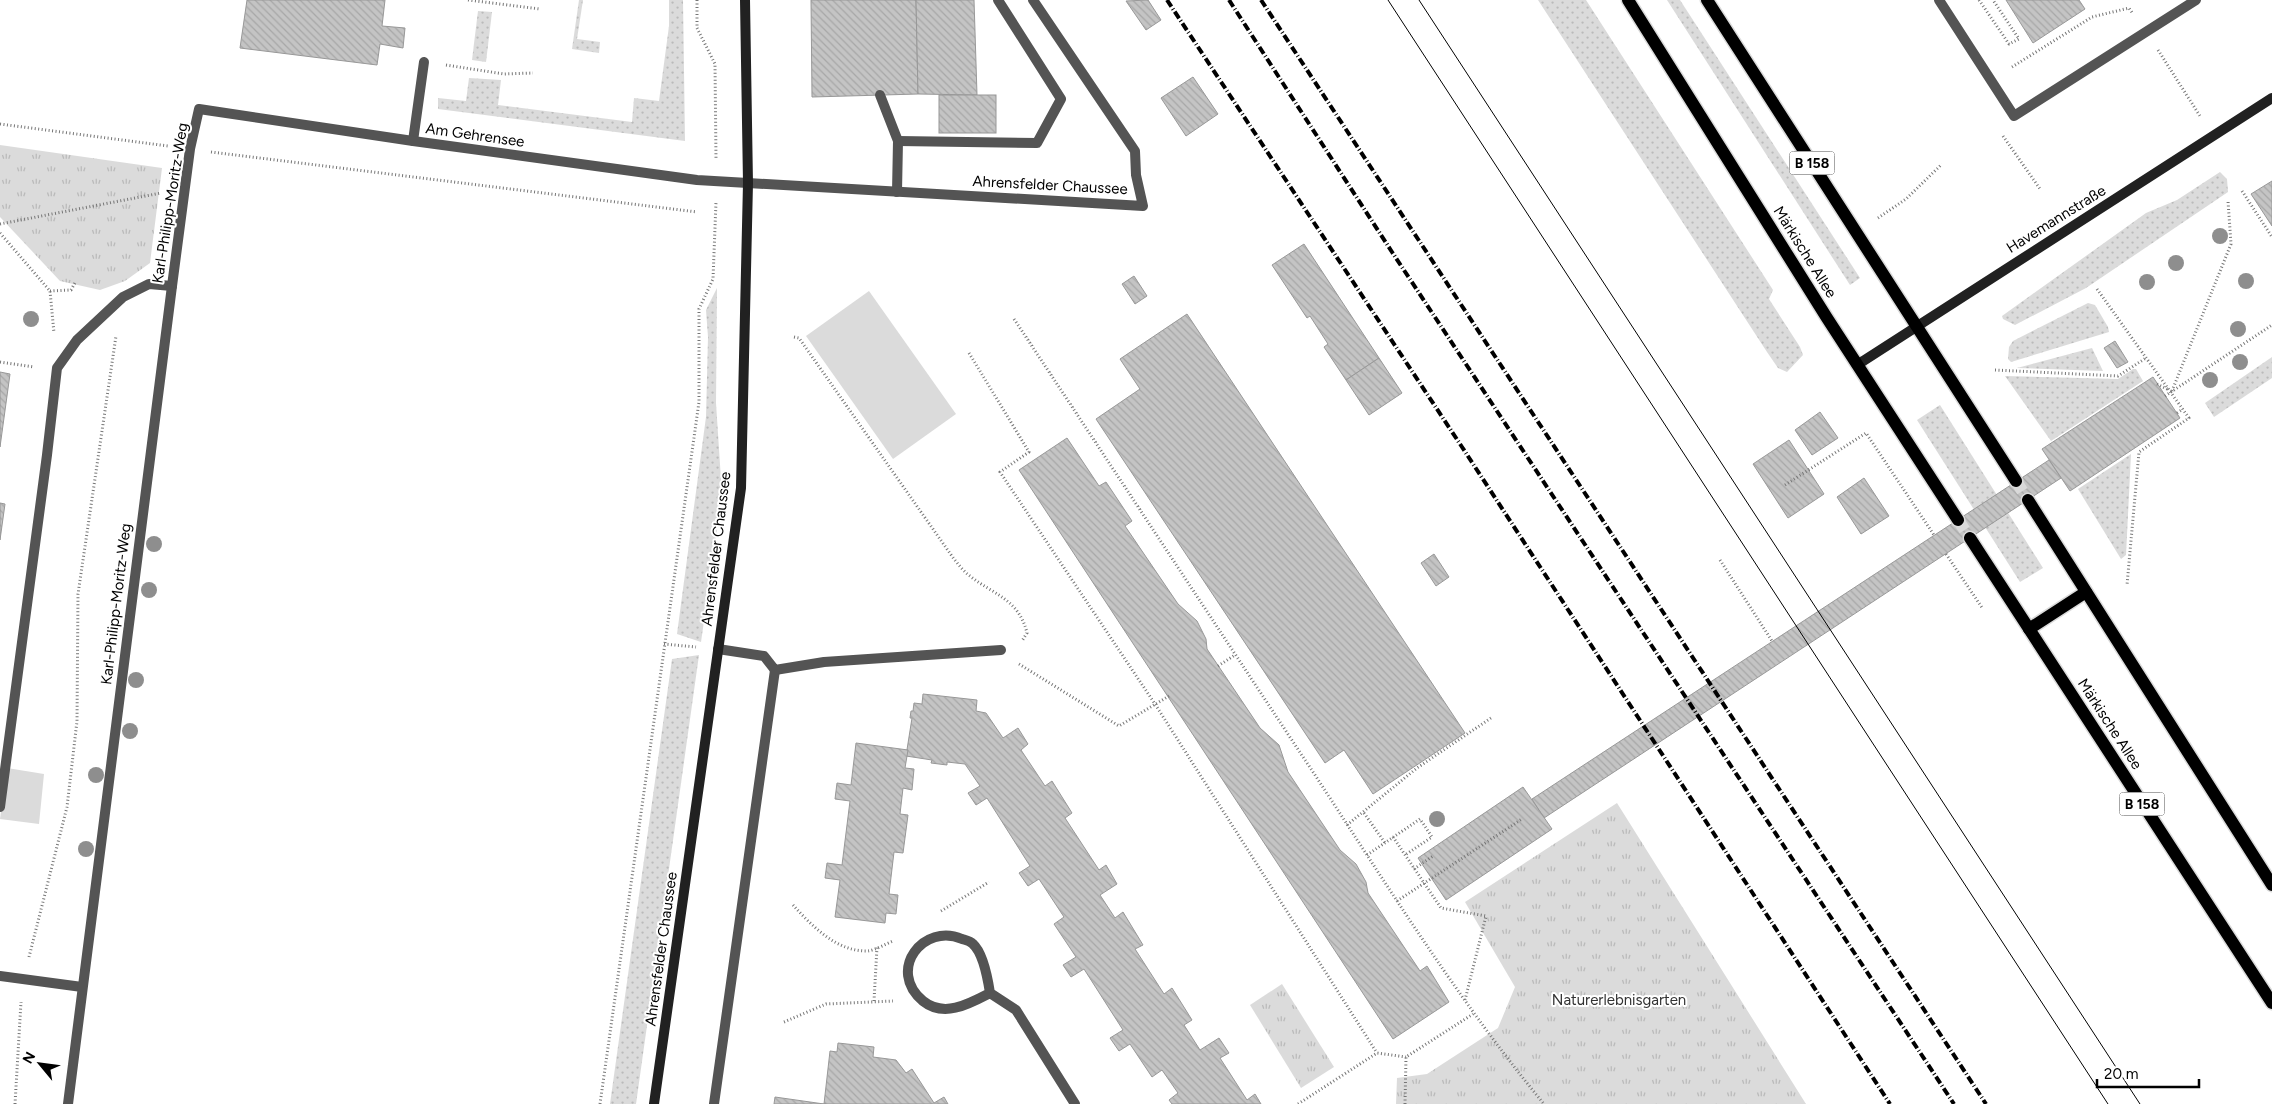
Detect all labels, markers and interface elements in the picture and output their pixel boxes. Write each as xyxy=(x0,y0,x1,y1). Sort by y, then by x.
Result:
street label: Am Gehrensee xyxy=(424,119,526,151)
street label: Karl-Philipp-Moritz-Weg xyxy=(148,121,192,285)
road number: B 158 xyxy=(1790,152,1834,174)
street label: Ahrensfelder Chaussee xyxy=(972,172,1128,198)
street label: Havemannstraße xyxy=(2003,181,2109,257)
street label: Märkische Allee xyxy=(1770,203,1840,301)
street label: Ahrensfelder Chaussee xyxy=(698,471,734,627)
street label: Karl-Philipp-Moritz-Weg xyxy=(97,522,135,686)
street label: Märkische Allee xyxy=(2074,675,2146,773)
road number: B 158 xyxy=(2120,792,2164,816)
street label: Ahrensfelder Chaussee xyxy=(641,871,681,1027)
park label: Naturerlebnisgarten xyxy=(1552,991,1686,1009)
north arrow xyxy=(15,1039,65,1089)
text: N xyxy=(19,1049,39,1067)
scale bar xyxy=(2097,1056,2200,1088)
text: 20 m xyxy=(2104,1065,2138,1083)

